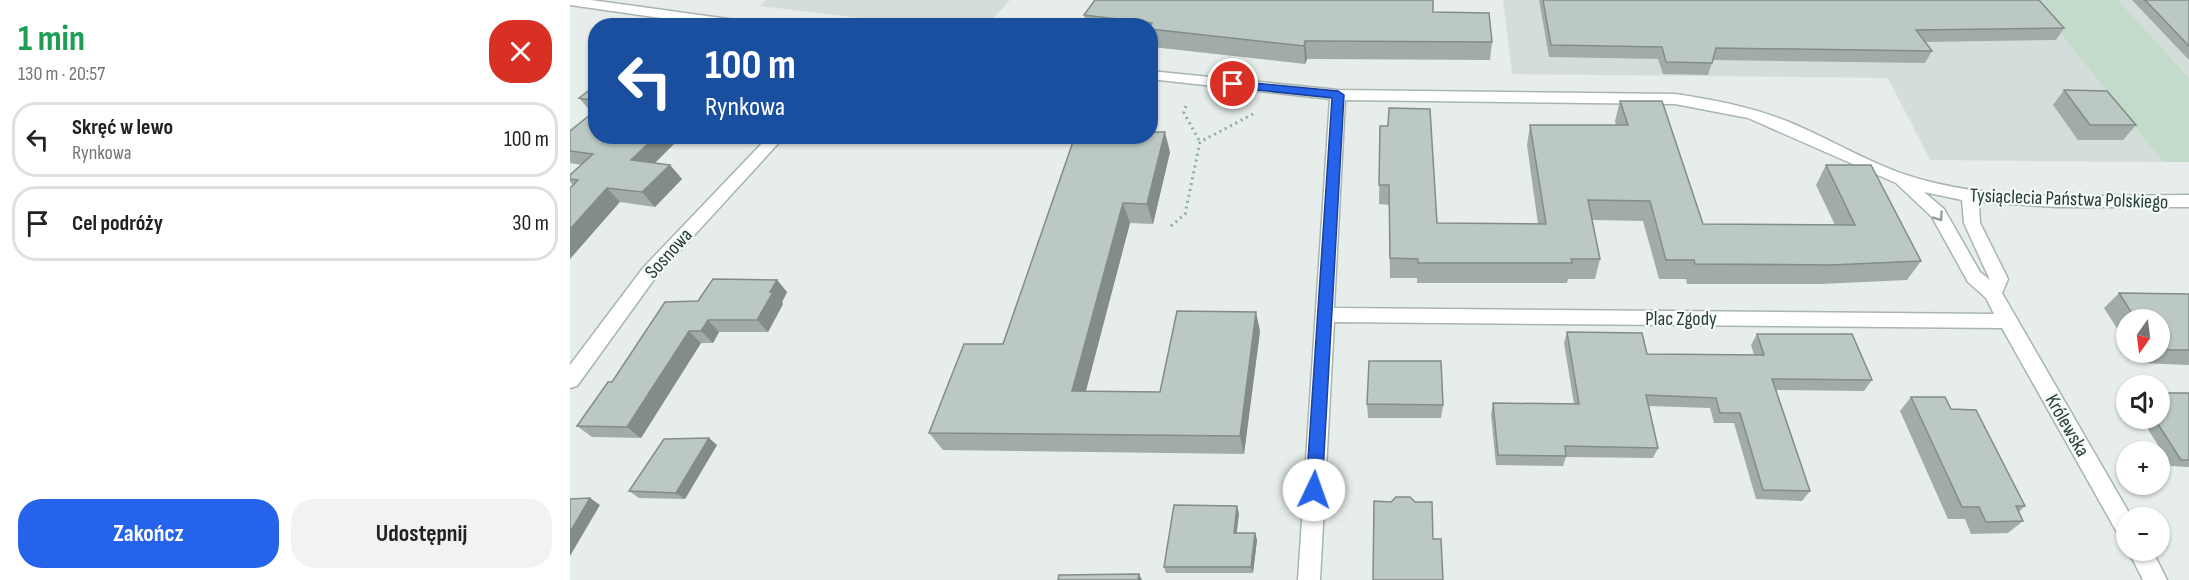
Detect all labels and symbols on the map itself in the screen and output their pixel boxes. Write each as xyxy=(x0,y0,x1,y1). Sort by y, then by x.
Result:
pin xyxy=(1207,58,1258,109)
street label: Tysiąclecia Państwa Polskiego xyxy=(1969,184,2169,214)
one-way arrow xyxy=(1932,211,1943,222)
street label: Sosnowa xyxy=(640,224,698,284)
street label: Plac Zgody xyxy=(1645,307,1717,331)
north arrow xyxy=(2116,309,2170,363)
street label: Królewska xyxy=(2040,390,2095,461)
position arrow xyxy=(1282,458,1346,522)

